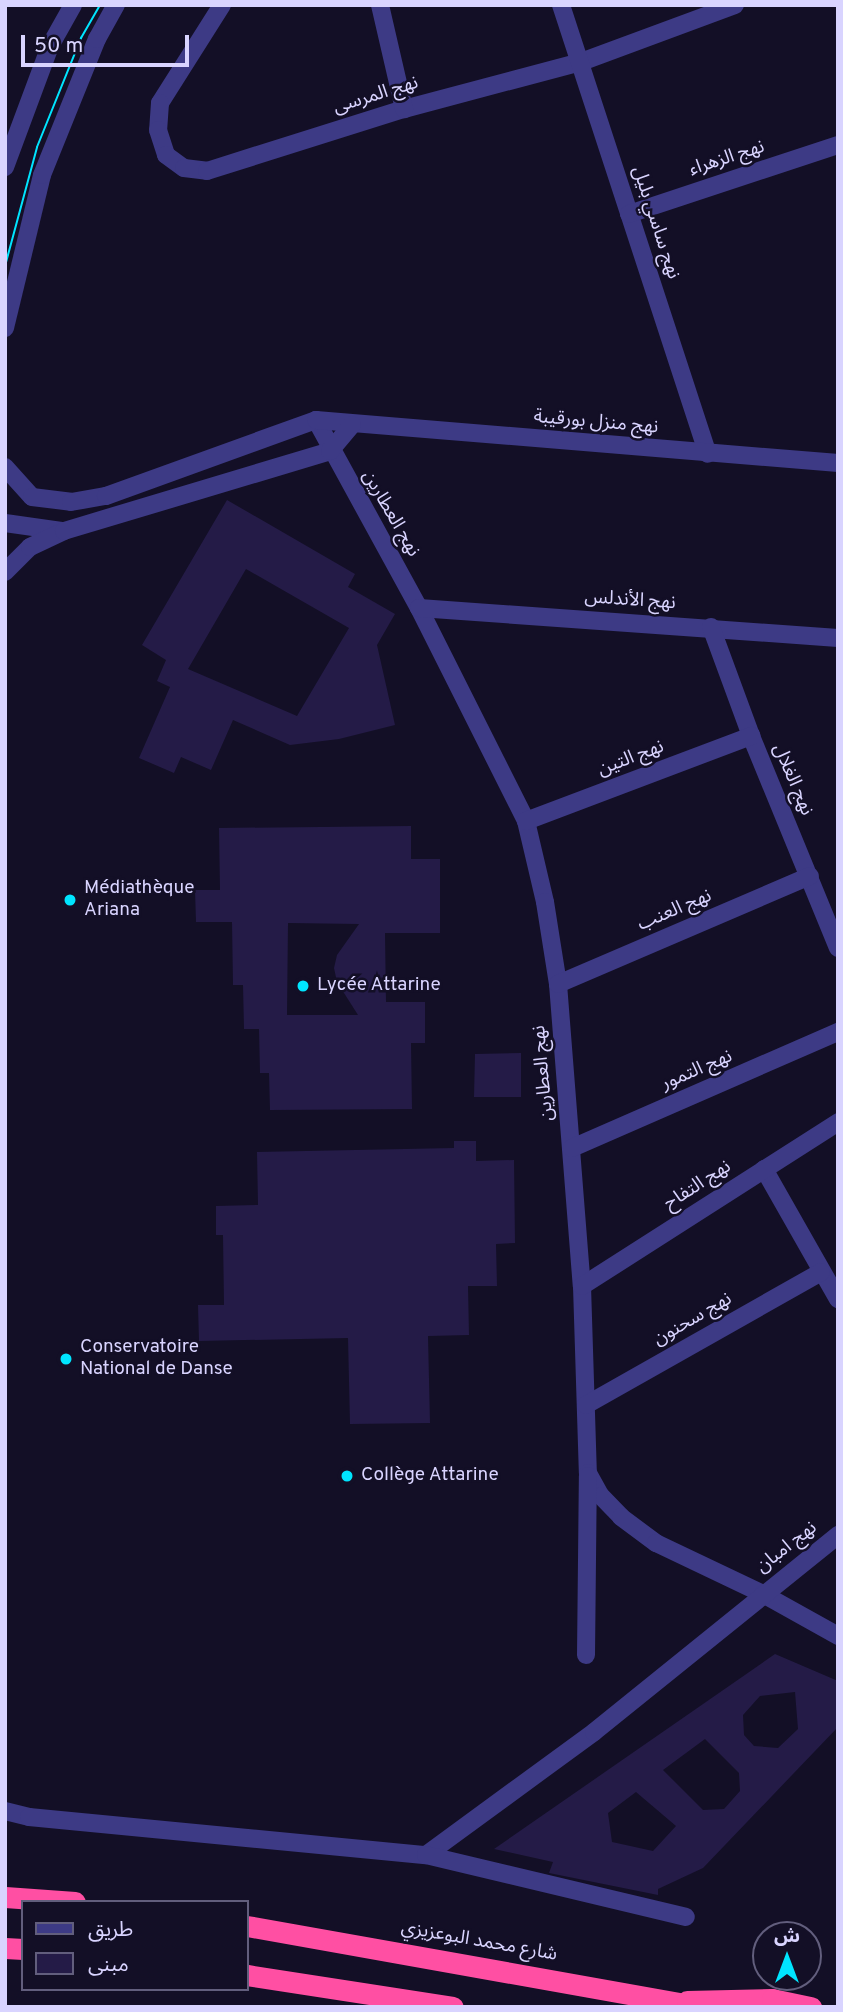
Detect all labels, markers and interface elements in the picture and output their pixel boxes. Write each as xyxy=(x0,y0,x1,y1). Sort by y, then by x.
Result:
scale bar xyxy=(24,21,192,65)
text: 50 m xyxy=(34,33,83,60)
street label: نهج المرسى xyxy=(331,72,421,120)
street label: نهج الزهراء xyxy=(686,136,768,182)
street label: نهج ساسي بليل xyxy=(626,164,684,282)
street label: نهج منزل بورقيبة xyxy=(533,406,659,440)
street label: نهج العطارين xyxy=(356,467,424,561)
street label: نهج الأندلس xyxy=(584,586,676,616)
street label: نهج التين xyxy=(595,736,667,782)
street label: نهج الغلال xyxy=(767,741,817,819)
place label: Médiathèque Ariana xyxy=(84,878,194,922)
street label: نهج العنب xyxy=(635,885,715,937)
marker: Médiathèque Ariana xyxy=(62,892,78,908)
place label: Lycée Attarine xyxy=(317,975,441,997)
marker: Lycée Attarine xyxy=(295,978,311,994)
street label: نهج العطارين xyxy=(528,1024,560,1122)
street label: نهج التمور xyxy=(658,1046,736,1096)
street label: نهج التفاح xyxy=(660,1156,736,1216)
street label: نهج سحنون xyxy=(650,1288,736,1352)
place label: Conservatoire National de Danse xyxy=(80,1337,233,1381)
marker: Conservatoire National de Danse xyxy=(58,1351,74,1367)
place label: Collège Attarine xyxy=(361,1465,500,1487)
marker: Collège Attarine xyxy=(339,1468,355,1484)
street label: نهج امبان xyxy=(752,1517,822,1579)
legend xyxy=(21,1900,248,1991)
text: طريق xyxy=(88,1917,133,1944)
street label: شارع محمد البوعزيزي xyxy=(399,1917,559,1967)
north arrow xyxy=(752,1921,822,1991)
text: ش xyxy=(774,1925,800,1949)
text: مبنى xyxy=(88,1952,129,1979)

